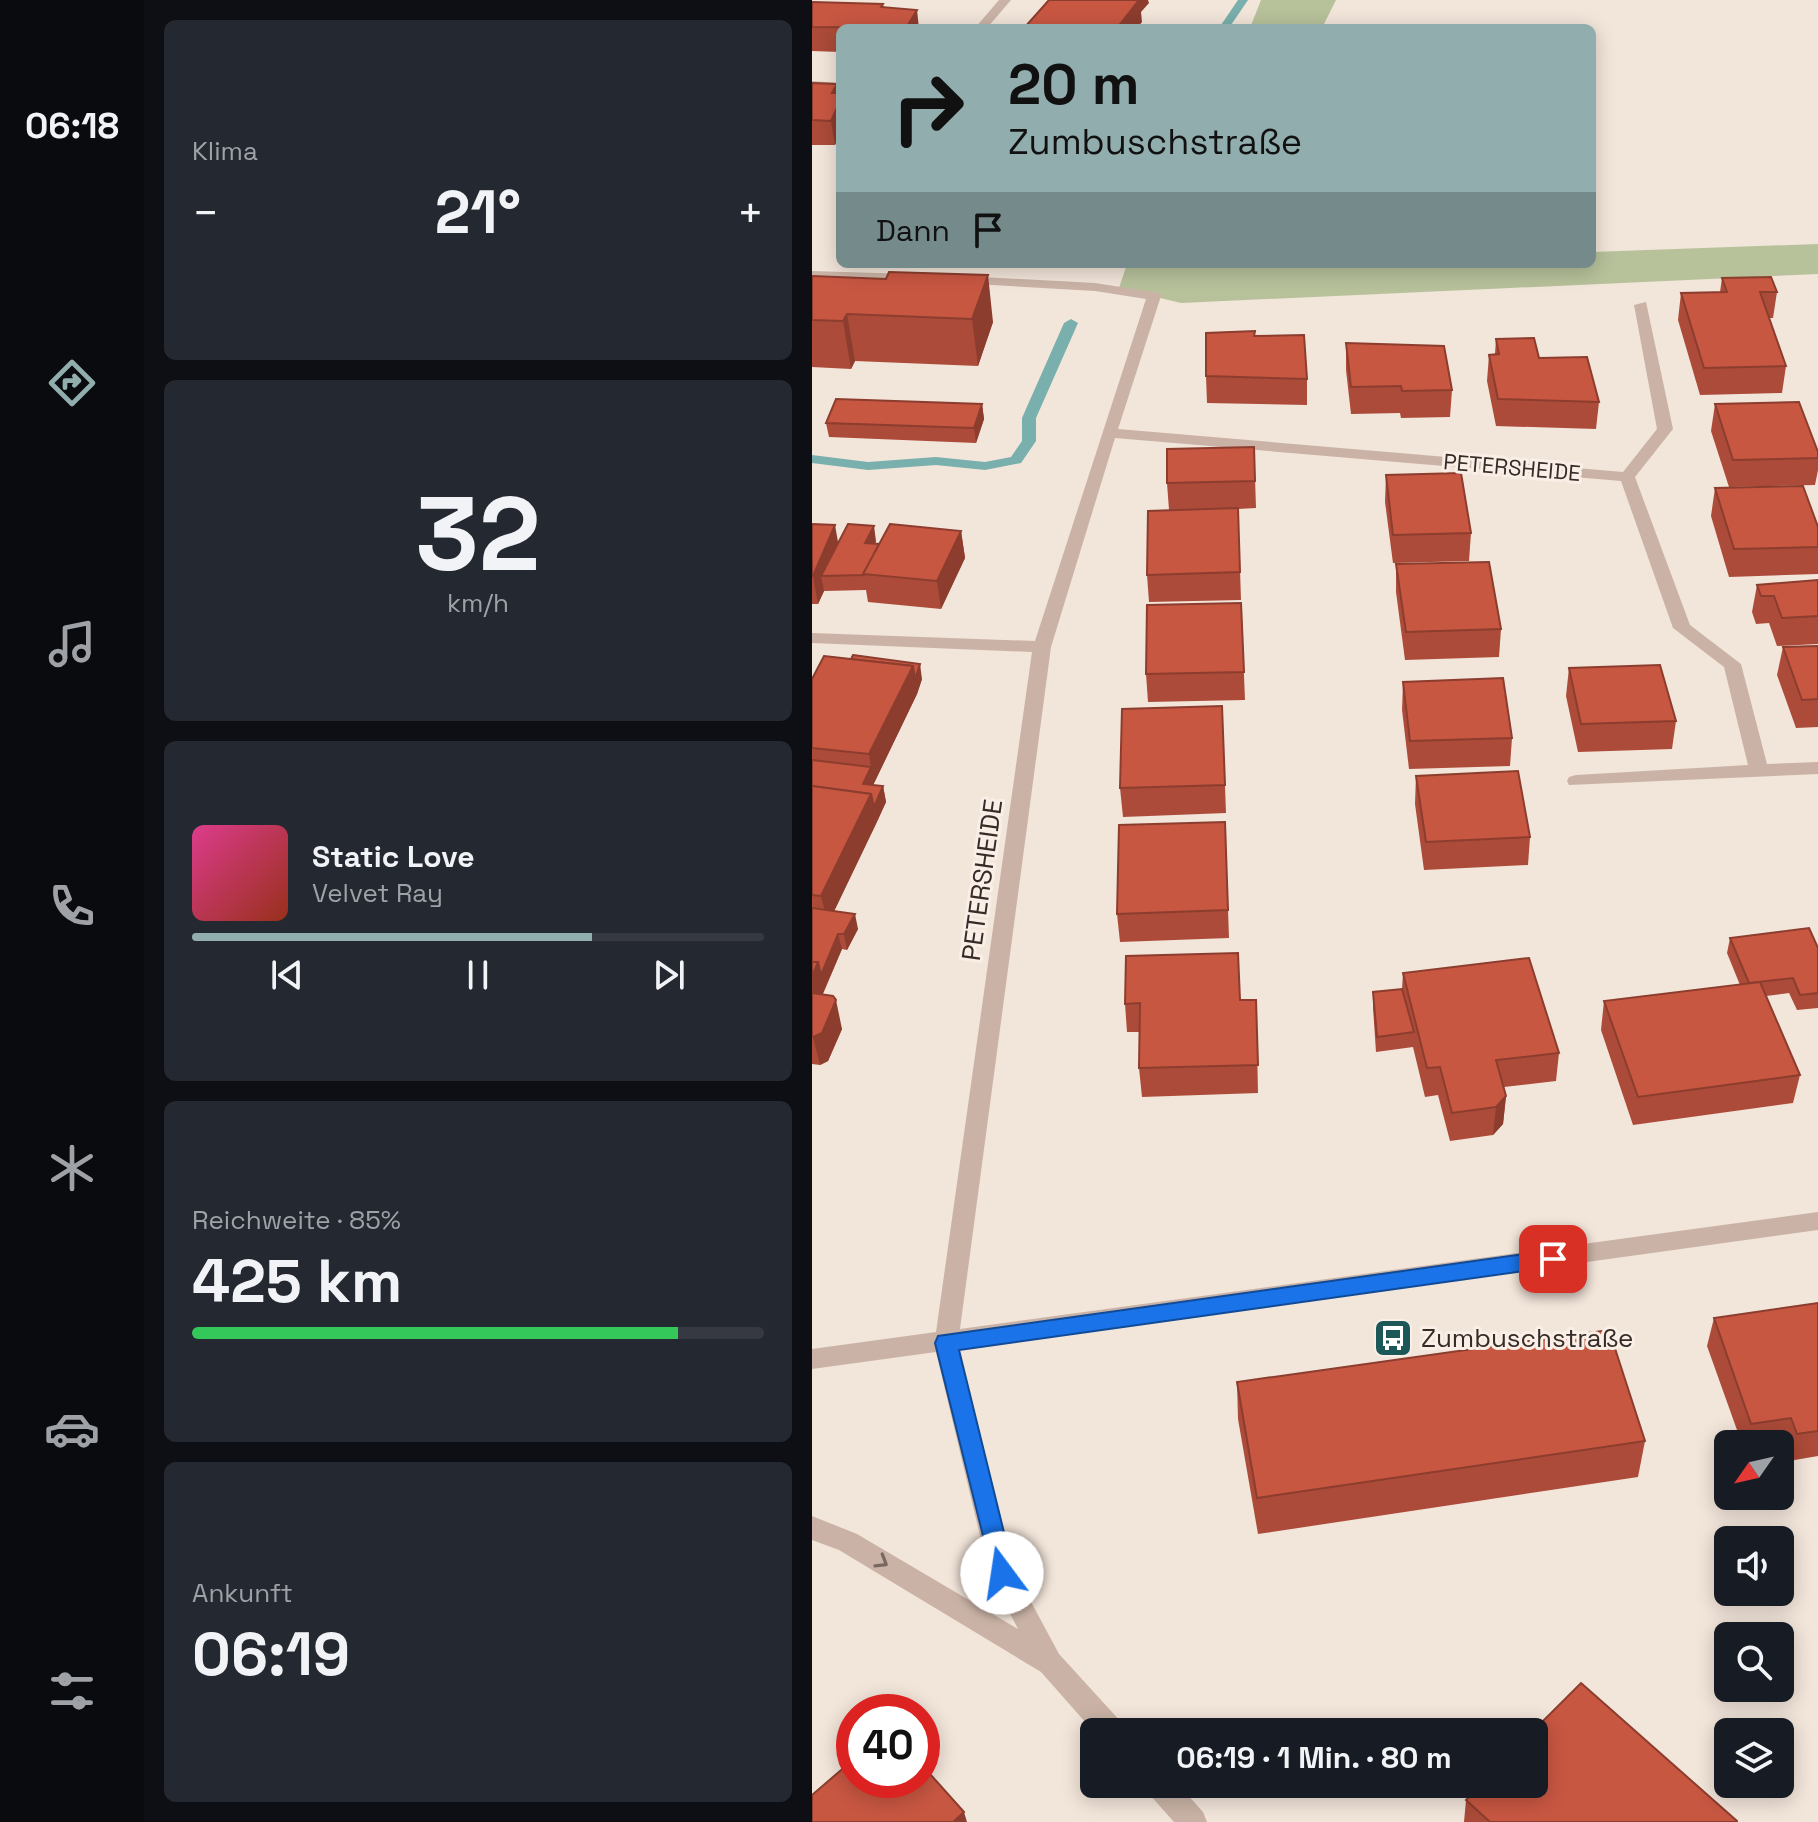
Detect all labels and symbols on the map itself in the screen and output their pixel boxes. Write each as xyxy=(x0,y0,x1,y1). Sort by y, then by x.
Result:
street label: PETERSHEIDE xyxy=(1442,447,1582,487)
street label: PETERSHEIDE xyxy=(954,797,1010,963)
pin xyxy=(1519,1225,1587,1293)
bus stop icon: Zumbuschstraße xyxy=(1372,1317,1414,1359)
place label: Zumbuschstraße xyxy=(1421,1321,1633,1355)
north arrow xyxy=(1714,1430,1794,1510)
position arrow xyxy=(960,1531,1044,1615)
one-way arrow xyxy=(873,1552,888,1568)
speed limit sign: 40 xyxy=(836,1694,940,1798)

